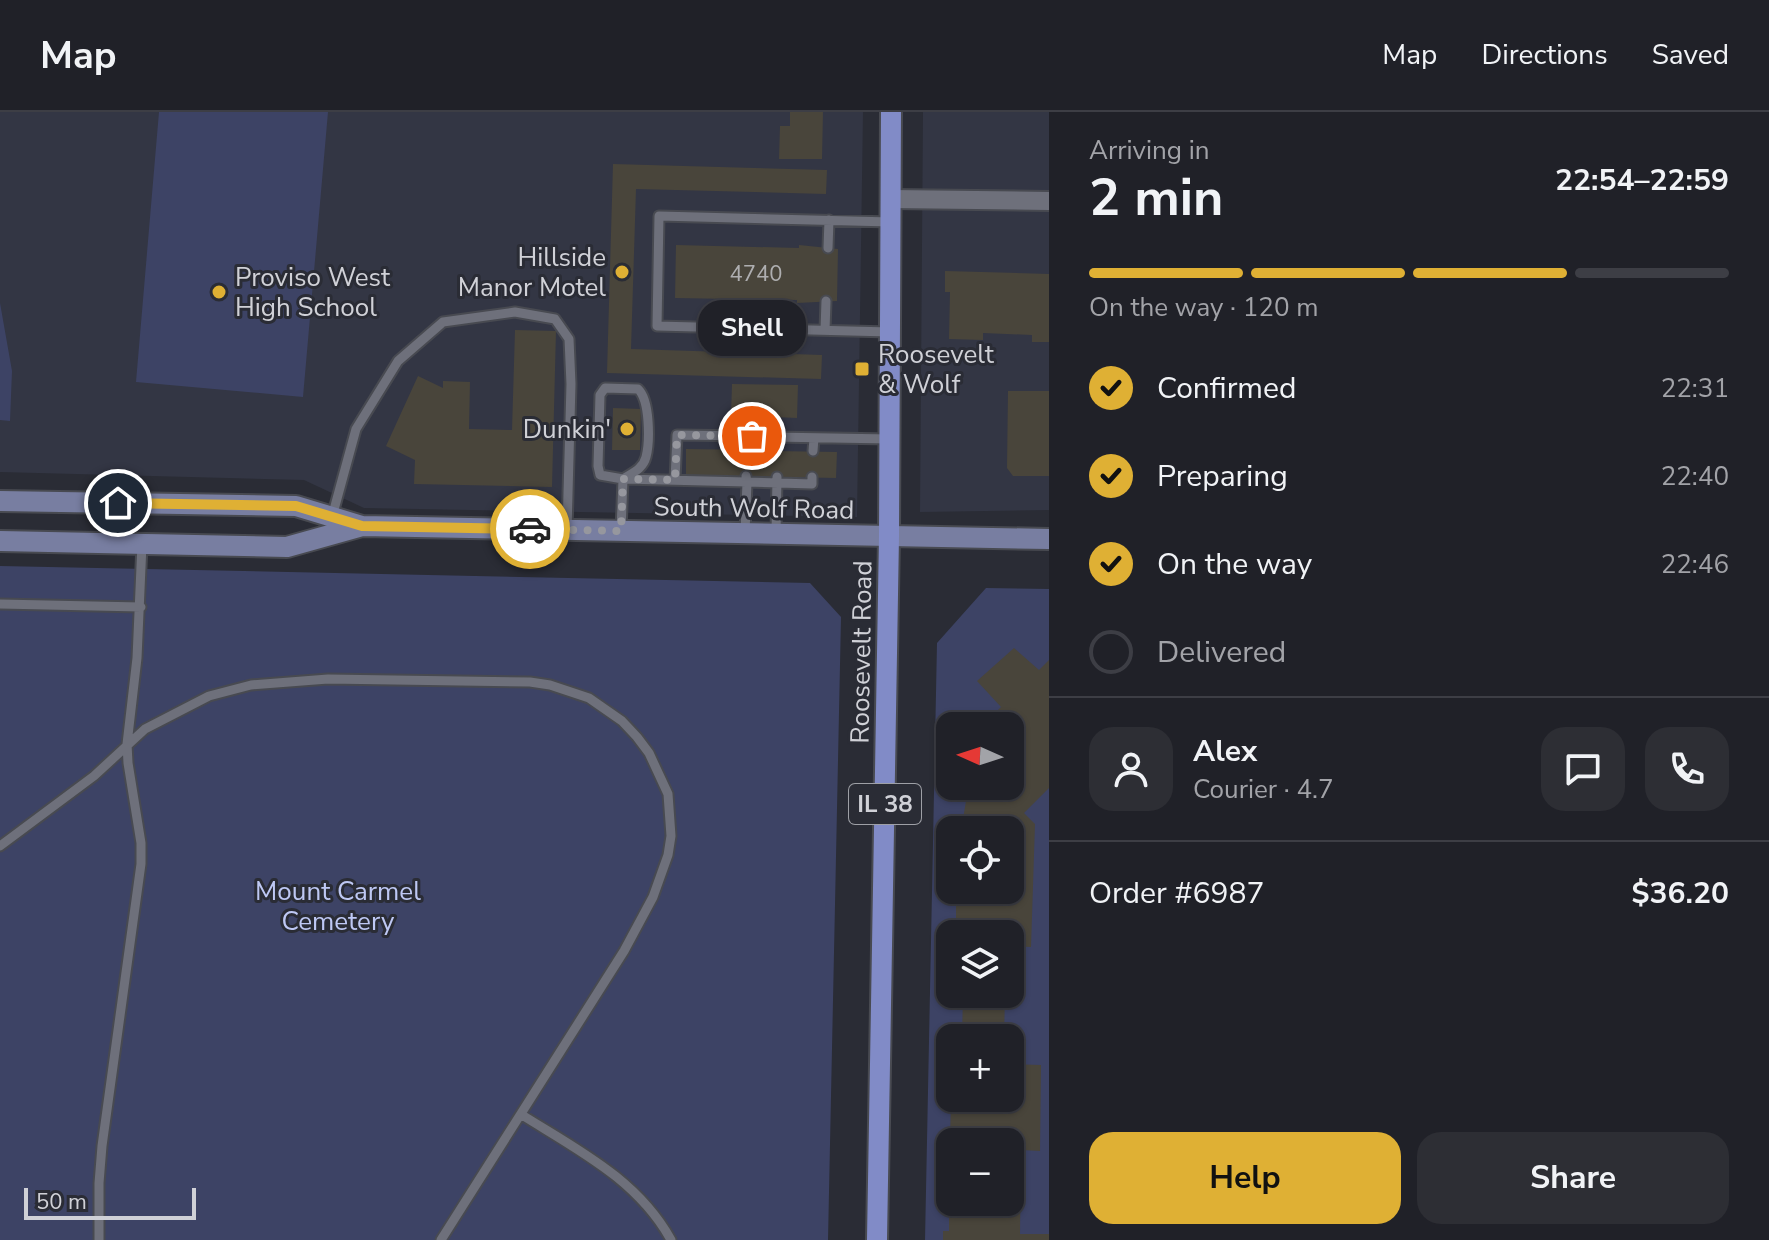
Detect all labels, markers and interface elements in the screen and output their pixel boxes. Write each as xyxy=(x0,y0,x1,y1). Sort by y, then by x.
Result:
text: Map xyxy=(40,30,117,81)
text: Map xyxy=(1382,36,1437,74)
text: Directions xyxy=(1481,36,1608,74)
text: Saved xyxy=(1652,36,1729,74)
text: Arriving in xyxy=(1089,133,1210,168)
text: 22:54–22:59 xyxy=(1555,160,1729,201)
text: 2 min xyxy=(1089,162,1224,233)
place label: Hillside Manor Motel xyxy=(458,240,606,305)
house number: 4740 xyxy=(730,259,782,289)
place label: Proviso West High School xyxy=(235,260,391,325)
marker: Hillside Manor Motel xyxy=(613,263,631,281)
marker: Proviso West High School xyxy=(210,283,228,301)
text: On the way · 120 m xyxy=(1089,290,1318,325)
callout: Shell xyxy=(698,300,806,356)
text: Shell xyxy=(721,310,783,345)
place label: Roosevelt & Wolf xyxy=(878,337,995,402)
marker: Roosevelt & Wolf xyxy=(853,360,871,378)
icon: check xyxy=(1089,366,1133,410)
text: Confirmed xyxy=(1157,368,1297,409)
text: 22:31 xyxy=(1661,371,1729,406)
pin xyxy=(718,402,786,470)
place label: Dunkin' xyxy=(523,412,611,447)
icon: bag xyxy=(730,414,774,458)
marker: Dunkin' xyxy=(618,420,636,438)
icon: check xyxy=(1089,454,1133,498)
text: Preparing xyxy=(1157,456,1288,497)
text: 22:40 xyxy=(1661,459,1729,494)
pin xyxy=(84,469,152,537)
icon: home xyxy=(96,481,140,525)
courier xyxy=(490,489,570,569)
street label: South Wolf Road xyxy=(653,489,855,528)
icon: car xyxy=(508,507,552,551)
icon: check xyxy=(1089,542,1133,586)
text: On the way xyxy=(1157,544,1312,585)
text: 22:46 xyxy=(1661,547,1729,582)
street label: Roosevelt Road xyxy=(842,560,881,744)
text: Delivered xyxy=(1157,632,1286,673)
north arrow xyxy=(936,712,1024,800)
map controls xyxy=(936,712,1024,1216)
button: person xyxy=(1089,727,1173,811)
button: chat xyxy=(1541,727,1625,811)
button: phone xyxy=(1645,727,1729,811)
text: Alex xyxy=(1193,731,1257,772)
text: Courier · 4.7 xyxy=(1193,772,1334,807)
road number: IL 38 xyxy=(849,784,921,824)
button: locate xyxy=(936,816,1024,904)
text: Order #6987 xyxy=(1089,873,1264,914)
text: $36.20 xyxy=(1632,873,1729,914)
park label: Mount Carmel Cemetery xyxy=(255,874,421,939)
button: layers xyxy=(936,920,1024,1008)
button: + xyxy=(936,1024,1024,1112)
button: − xyxy=(936,1128,1024,1216)
button: Help xyxy=(1089,1132,1401,1224)
button: Share xyxy=(1417,1132,1729,1224)
scale bar xyxy=(24,1184,196,1220)
text: 50 m xyxy=(36,1187,87,1217)

